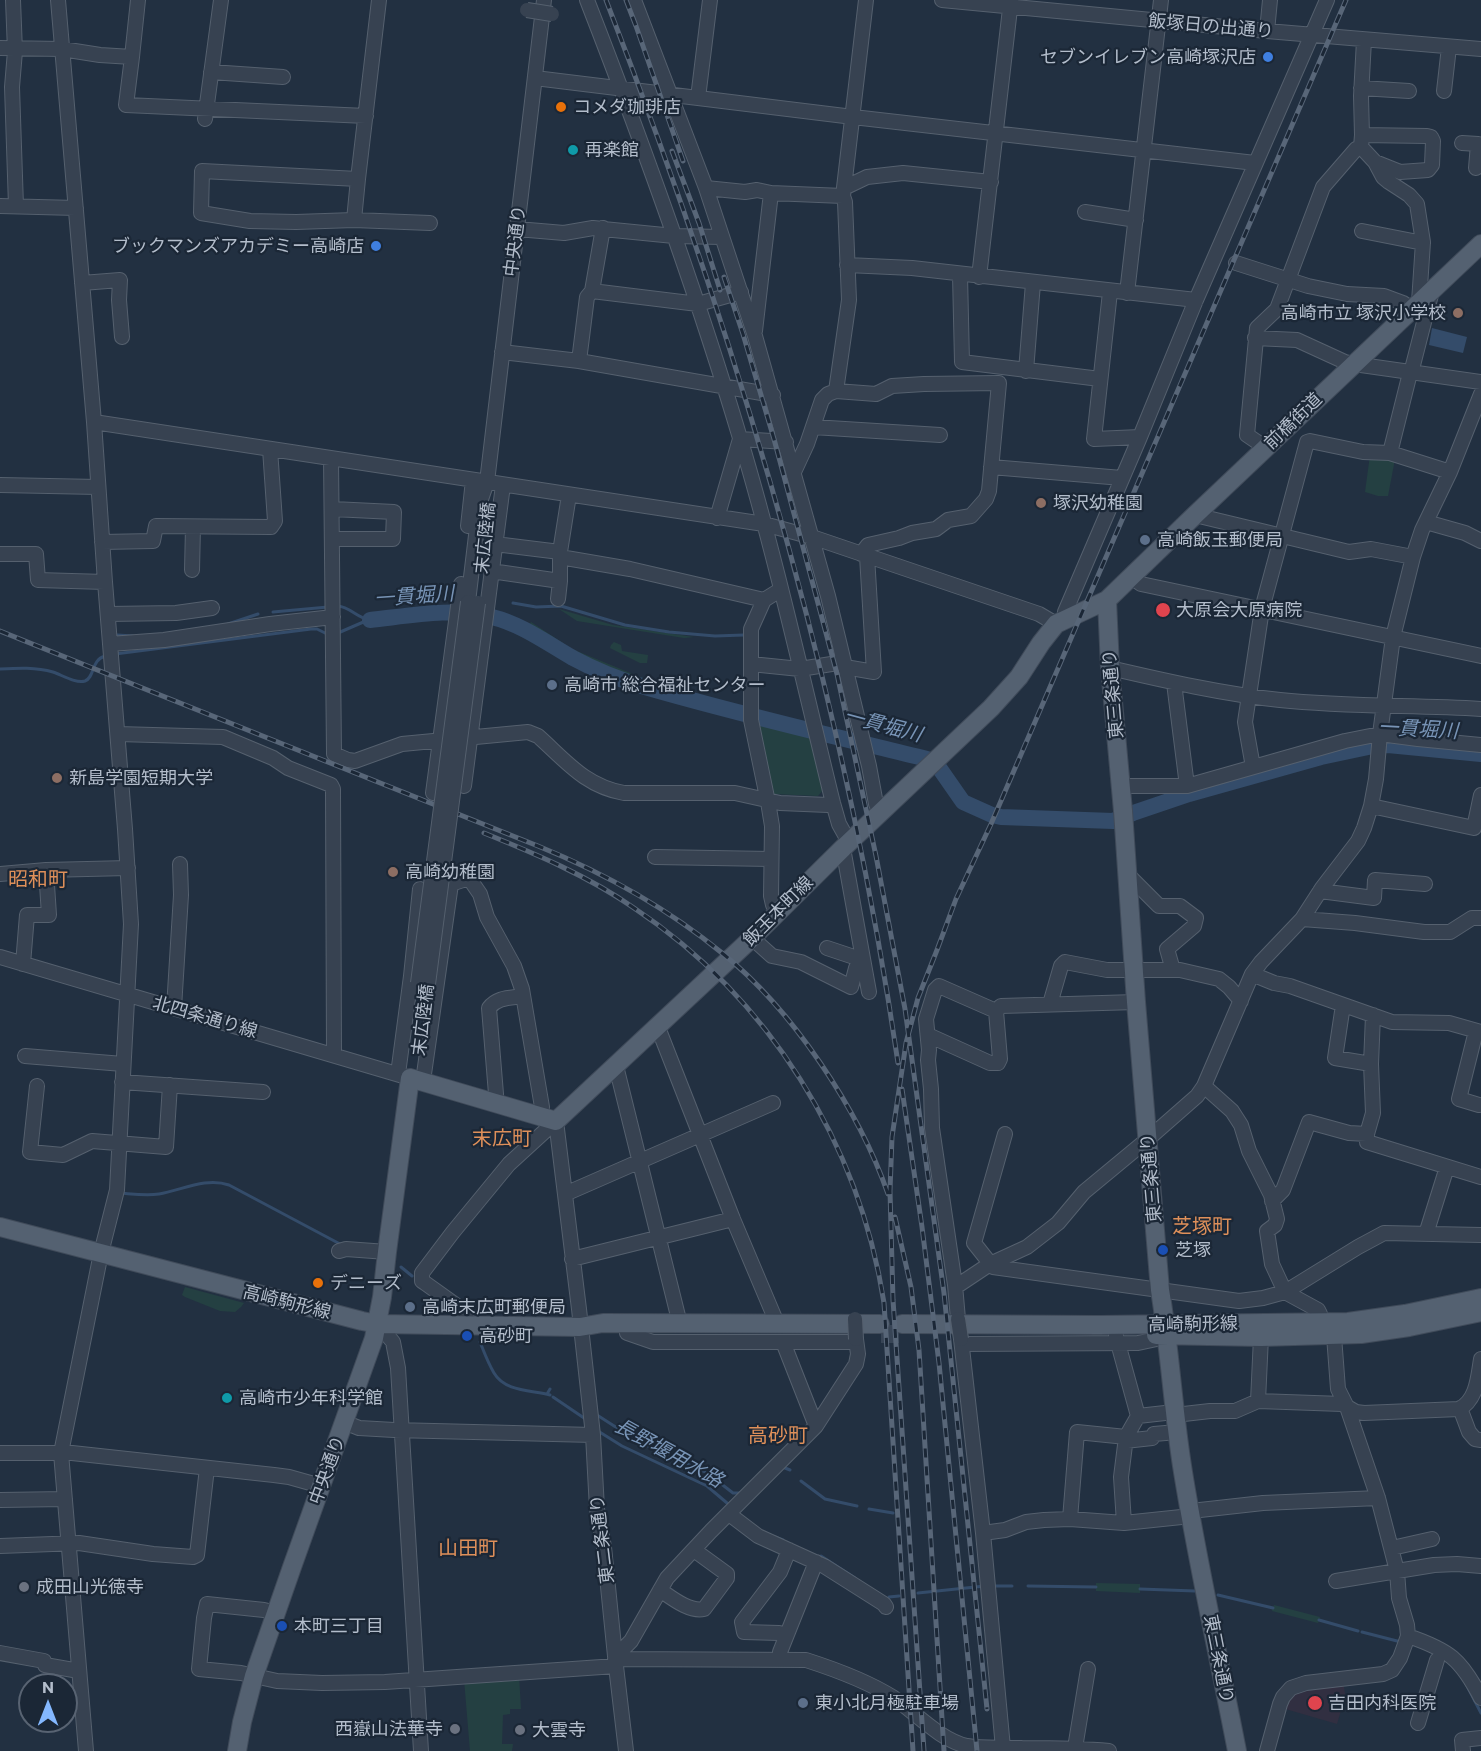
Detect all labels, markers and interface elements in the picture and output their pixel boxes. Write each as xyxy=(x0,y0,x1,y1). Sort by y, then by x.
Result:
street label: 飯塚日の出通り xyxy=(1147,10,1275,42)
place label: セブンイレブン高崎塚沢店 xyxy=(1040,46,1256,68)
marker: セブンイレブン高崎塚沢店 xyxy=(1261,50,1275,64)
place label: コメダ珈琲店 xyxy=(573,96,681,118)
marker: コメダ珈琲店 xyxy=(554,100,568,114)
place label: 再楽館 xyxy=(585,139,639,161)
marker: 再楽館 xyxy=(566,143,580,157)
street label: 中央通り xyxy=(500,204,530,278)
place label: ブックマンズアカデミー高崎店 xyxy=(112,235,364,257)
marker: ブックマンズアカデミー高崎店 xyxy=(369,239,383,253)
place label: 高崎市立 塚沢小学校 xyxy=(1281,302,1446,324)
marker: 高崎市立 塚沢小学校 xyxy=(1451,306,1465,320)
street label: 前橋街道 xyxy=(1260,388,1326,454)
place label: 塚沢幼稚園 xyxy=(1053,492,1143,514)
marker: 塚沢幼稚園 xyxy=(1034,496,1048,510)
street label: 末広陸橋 xyxy=(470,501,500,575)
place label: 高崎飯玉郵便局 xyxy=(1157,529,1283,551)
marker: 高崎飯玉郵便局 xyxy=(1138,533,1152,547)
water label: 一貫堀川 xyxy=(373,581,455,611)
place label: 大原会大原病院 xyxy=(1176,599,1302,621)
marker: 大原会大原病院 xyxy=(1154,601,1172,619)
street label: 東三条通り xyxy=(1098,648,1128,740)
place label: 高崎市 総合福祉センター xyxy=(564,674,765,696)
marker: 高崎市 総合福祉センター xyxy=(545,678,559,692)
water label: 一貫堀川 xyxy=(841,703,925,747)
water label: 一貫堀川 xyxy=(1377,715,1459,743)
place label: 新島学園短期大学 xyxy=(69,767,213,789)
marker: 新島学園短期大学 xyxy=(50,771,64,785)
place label: 高崎幼稚園 xyxy=(405,861,495,883)
marker: 高崎幼稚園 xyxy=(386,865,400,879)
district label: 昭和町 xyxy=(8,867,68,891)
street label: 飯玉本町線 xyxy=(739,872,817,950)
street label: 末広陸橋 xyxy=(408,983,438,1057)
street label: 北四条通り線 xyxy=(150,992,260,1042)
district label: 末広町 xyxy=(472,1126,532,1150)
street label: 東三条通り xyxy=(1136,1132,1166,1224)
district label: 芝塚町 xyxy=(1172,1214,1232,1238)
place label: 芝塚 xyxy=(1175,1239,1211,1261)
marker: 芝塚 xyxy=(1156,1243,1170,1257)
place label: デニーズ xyxy=(330,1272,402,1294)
marker: デニーズ xyxy=(311,1276,325,1290)
street label: 高崎駒形線 xyxy=(241,1281,333,1323)
place label: 高崎末広町郵便局 xyxy=(422,1296,566,1318)
marker: 高崎末広町郵便局 xyxy=(403,1300,417,1314)
street label: 高崎駒形線 xyxy=(1148,1312,1238,1336)
place label: 高砂町 xyxy=(479,1325,533,1347)
marker: 高砂町 xyxy=(460,1329,474,1343)
place label: 高崎市少年科学館 xyxy=(239,1387,383,1409)
marker: 高崎市少年科学館 xyxy=(220,1391,234,1405)
water label: 長野堰用水路 xyxy=(611,1413,727,1493)
district label: 高砂町 xyxy=(748,1423,808,1447)
street label: 中央通り xyxy=(305,1432,349,1508)
street label: 東二条通り xyxy=(586,1493,618,1585)
district label: 山田町 xyxy=(438,1536,498,1560)
place label: 成田山光徳寺 xyxy=(36,1576,144,1598)
marker: 成田山光徳寺 xyxy=(17,1580,31,1594)
street label: 東三条通り xyxy=(1200,1613,1238,1705)
place label: 本町三丁目 xyxy=(294,1615,384,1637)
marker: 本町三丁目 xyxy=(275,1619,289,1633)
north arrow xyxy=(18,1673,78,1733)
text: N xyxy=(42,1677,54,1696)
place label: 東小北月極駐車場 xyxy=(815,1692,959,1714)
place label: 吉田内科医院 xyxy=(1328,1692,1436,1714)
marker: 吉田内科医院 xyxy=(1306,1694,1324,1712)
marker: 東小北月極駐車場 xyxy=(796,1696,810,1710)
place label: 西嶽山法華寺 xyxy=(335,1718,443,1740)
place label: 大雲寺 xyxy=(532,1719,586,1741)
marker: 西嶽山法華寺 xyxy=(448,1722,462,1736)
marker: 大雲寺 xyxy=(513,1723,527,1737)

